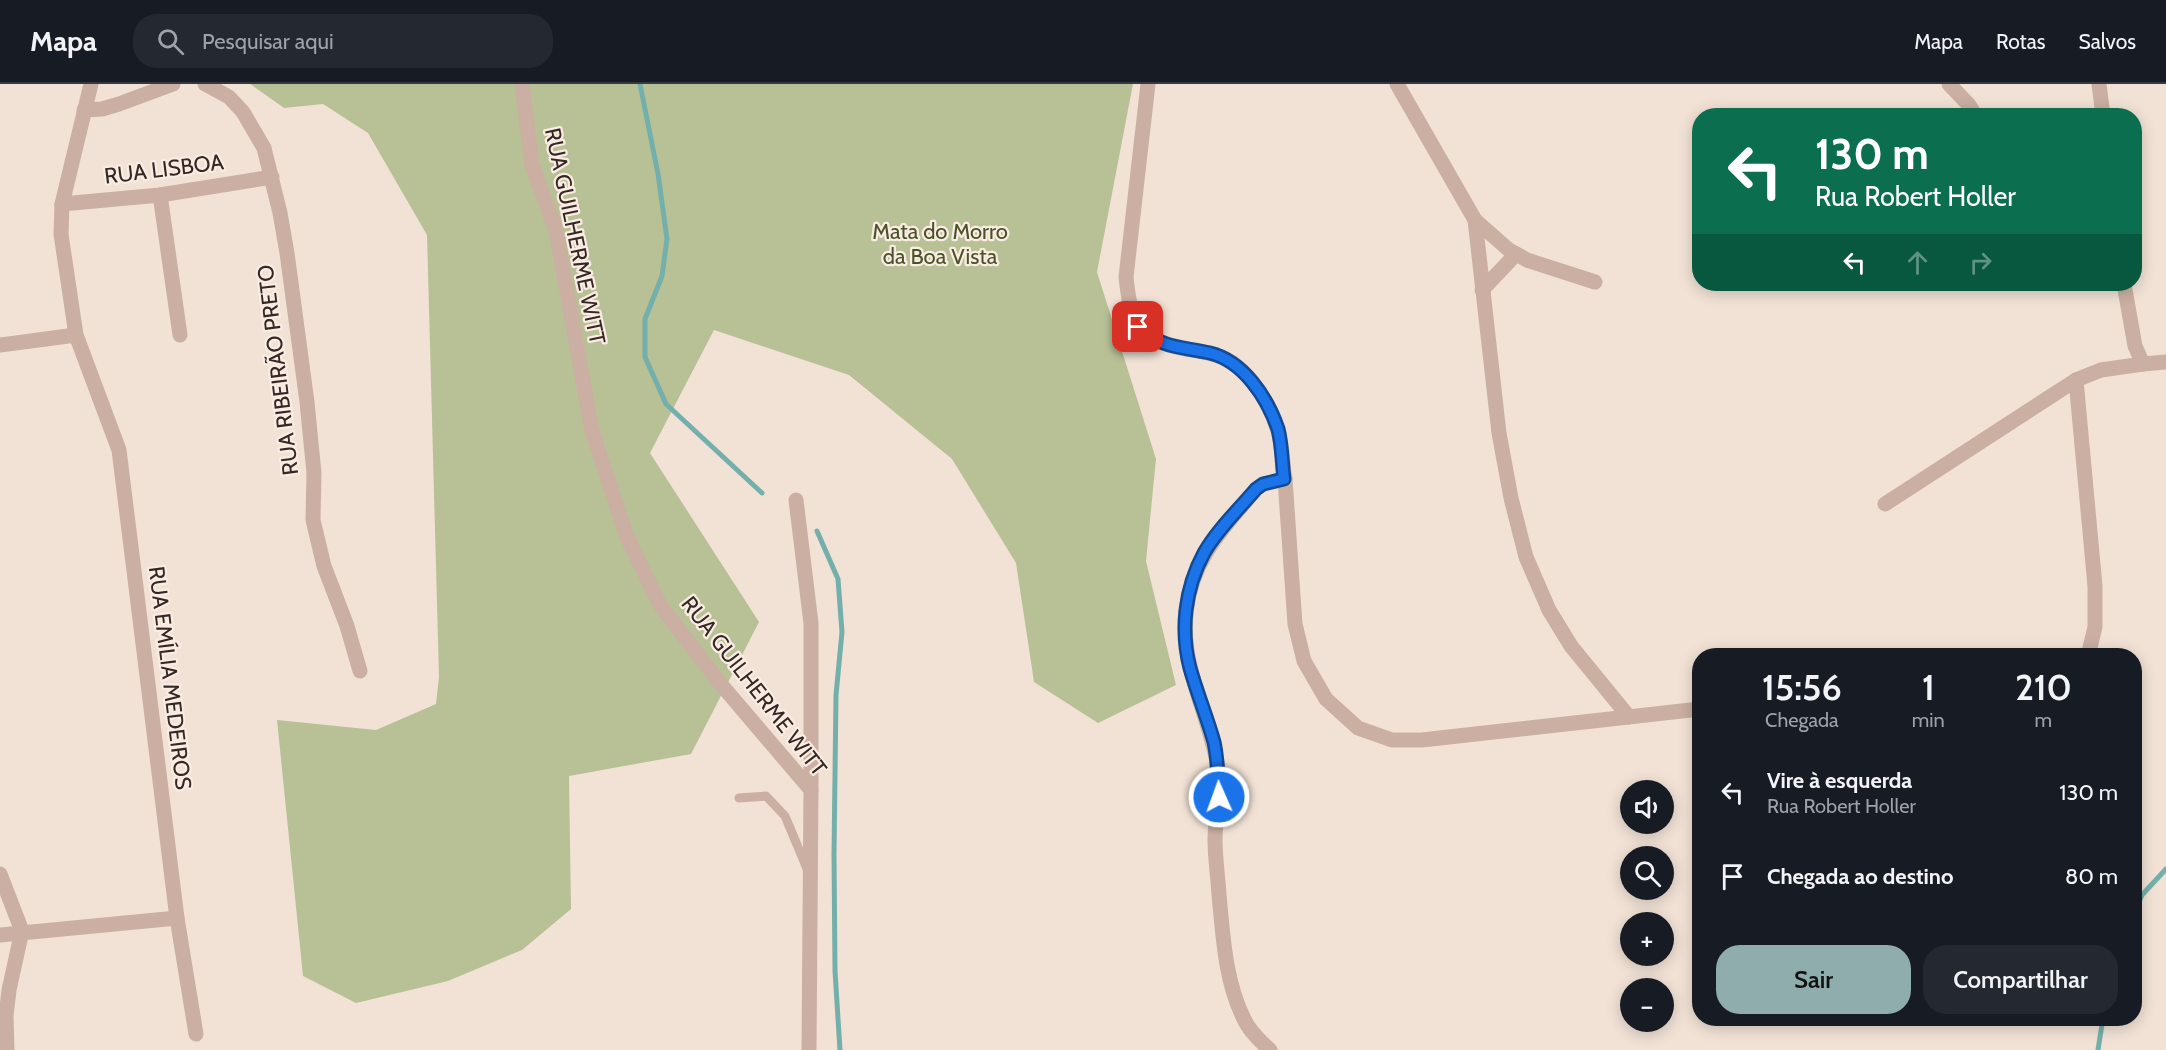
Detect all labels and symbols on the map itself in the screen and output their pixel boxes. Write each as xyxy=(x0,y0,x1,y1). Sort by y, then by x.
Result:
street label: RUA GUILHERME WITT xyxy=(539,125,611,347)
street label: RUA LISBOA xyxy=(103,148,226,190)
park label: Mata do Morro da Boa Vista xyxy=(872,218,1008,270)
street label: RUA RIBEIRÃO PRETO xyxy=(252,263,304,477)
pin xyxy=(1112,301,1163,352)
street label: RUA EMÍLIA MEDEIROS xyxy=(143,565,197,791)
street label: RUA GUILHERME WITT xyxy=(675,591,833,781)
position arrow xyxy=(1187,765,1251,829)

